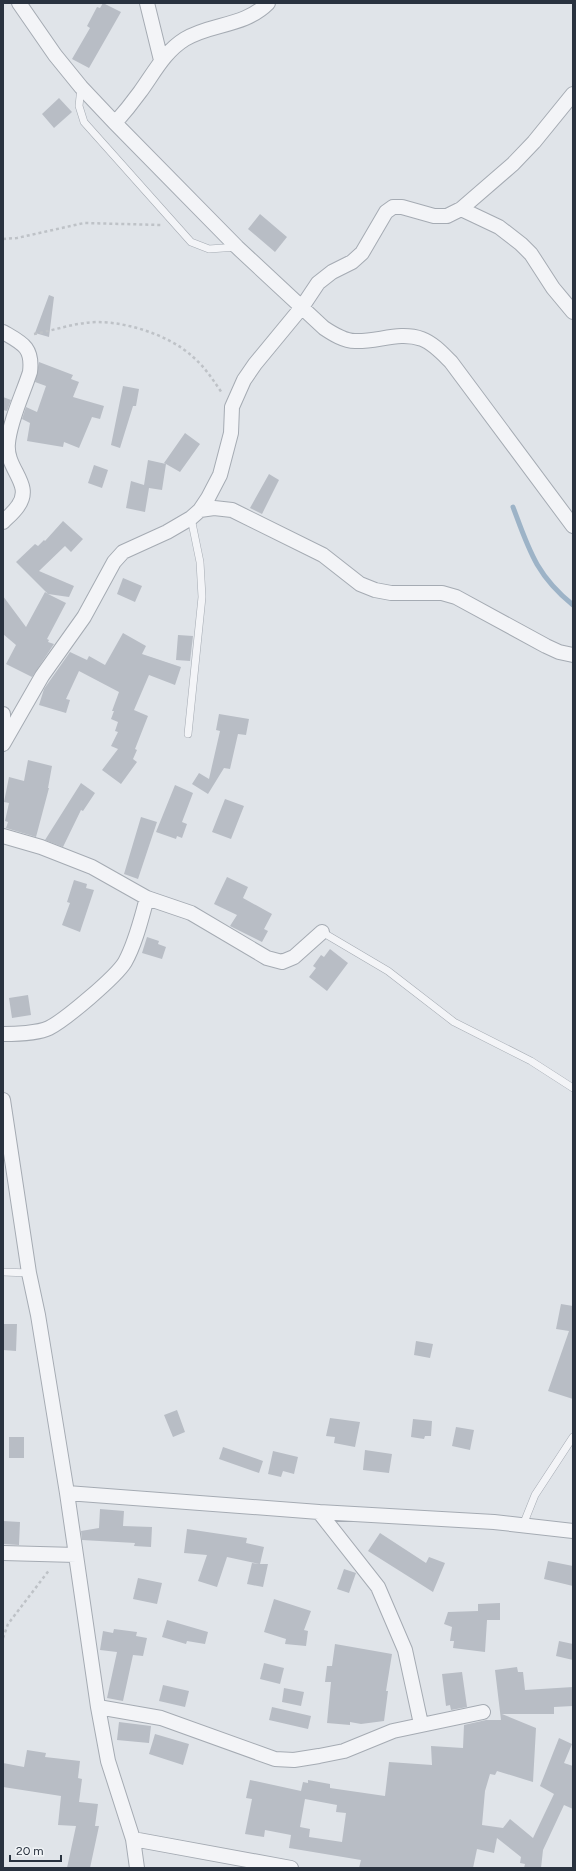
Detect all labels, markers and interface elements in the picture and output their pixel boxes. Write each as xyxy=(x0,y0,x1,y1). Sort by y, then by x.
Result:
scale bar xyxy=(10,1837,61,1863)
text: 20 m xyxy=(16,1844,44,1858)

